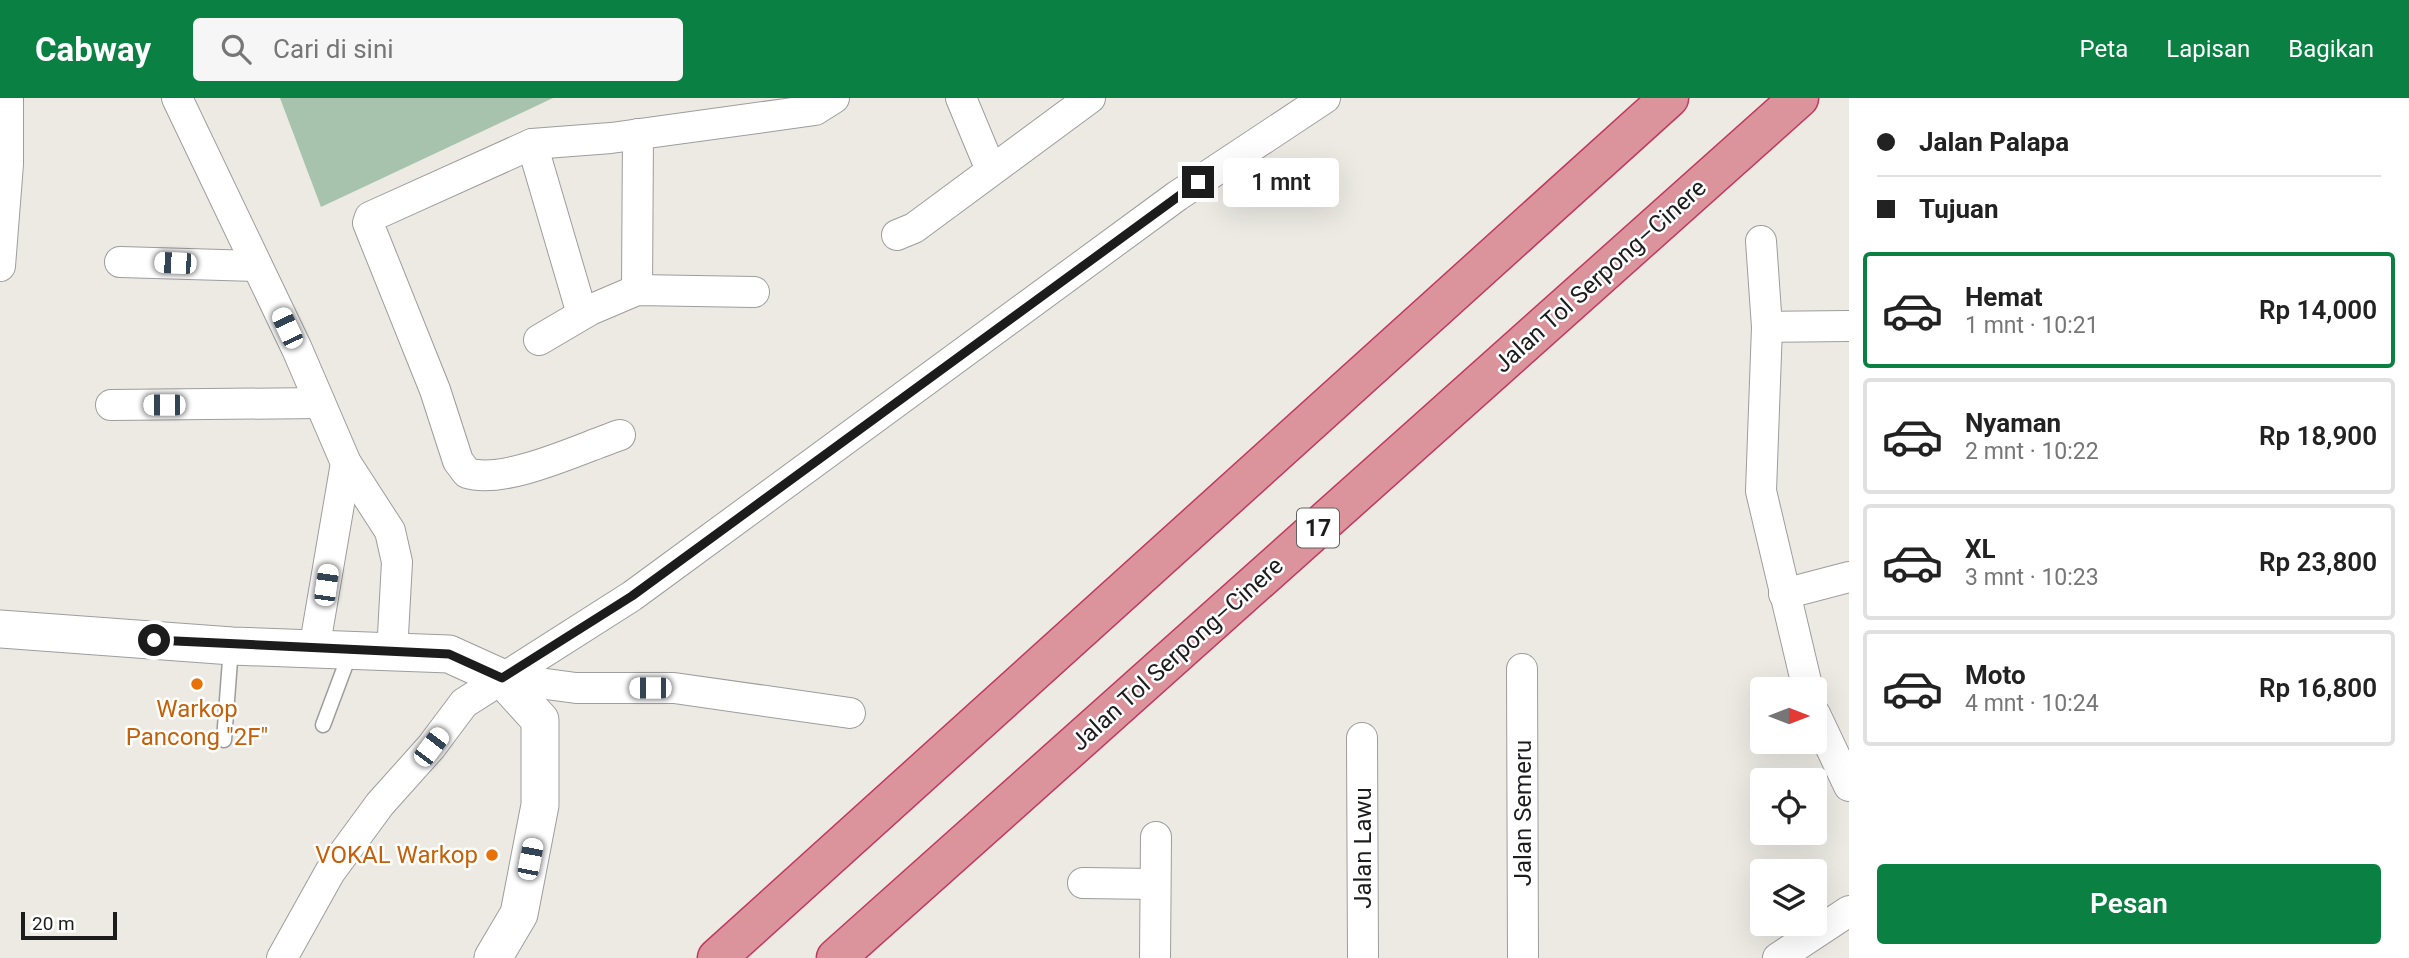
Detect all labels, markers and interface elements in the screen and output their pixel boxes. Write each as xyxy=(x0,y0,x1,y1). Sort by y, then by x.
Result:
search box xyxy=(193,18,683,81)
text: Cabway xyxy=(35,30,151,69)
icon: search xyxy=(217,30,255,68)
text: Cari di sini xyxy=(273,34,394,64)
text: Peta xyxy=(2080,35,2128,63)
text: Lapisan xyxy=(2166,35,2250,63)
text: Bagikan xyxy=(2288,35,2374,63)
text: Jalan Palapa xyxy=(1919,127,2069,157)
callout: 1 mnt xyxy=(1222,158,1338,206)
route end xyxy=(1182,166,1214,198)
text: 1 mnt xyxy=(1251,169,1311,196)
street label: Jalan Tol Serpong–Cinere xyxy=(1488,173,1712,379)
text: Tujuan xyxy=(1919,194,1999,224)
car xyxy=(154,252,197,274)
icon: car xyxy=(1881,279,1944,342)
text: Hemat xyxy=(1965,282,2043,312)
text: Rp 14,000 xyxy=(2259,295,2377,325)
car xyxy=(269,305,306,351)
text: 1 mnt · 10:21 xyxy=(1965,312,2099,339)
car xyxy=(144,395,186,416)
icon: car xyxy=(1881,405,1944,468)
text: Nyaman xyxy=(1965,408,2061,438)
text: Rp 18,900 xyxy=(2259,421,2377,451)
text: 2 mnt · 10:22 xyxy=(1965,438,2099,465)
road number: 17 xyxy=(1297,508,1339,548)
icon: car xyxy=(1881,531,1944,594)
text: XL xyxy=(1965,534,1996,564)
text: Rp 23,800 xyxy=(2259,547,2377,577)
street label: Jalan Tol Serpong–Cinere xyxy=(1065,551,1289,757)
car xyxy=(313,563,340,607)
text: 3 mnt · 10:23 xyxy=(1965,564,2099,591)
route start xyxy=(138,624,170,656)
icon: car xyxy=(1881,657,1944,720)
text: Moto xyxy=(1965,660,2026,690)
text: Rp 16,800 xyxy=(2259,673,2377,703)
marker: Warkop Pancong "2F" xyxy=(189,676,205,692)
north arrow xyxy=(1750,677,1827,754)
map controls xyxy=(1750,677,1827,936)
car xyxy=(630,678,672,699)
text: 4 mnt · 10:24 xyxy=(1965,690,2099,717)
place label: Warkop Pancong "2F" xyxy=(126,695,268,751)
car xyxy=(410,724,453,770)
street label: Jalan Semeru xyxy=(1509,740,1537,886)
button: locate xyxy=(1750,768,1827,845)
street label: Jalan Lawu xyxy=(1349,787,1377,909)
car xyxy=(516,836,545,882)
place label: VOKAL Warkop xyxy=(315,841,478,869)
marker: VOKAL Warkop xyxy=(484,847,500,863)
button: layers xyxy=(1750,859,1827,936)
button: Pesan xyxy=(1877,864,2381,944)
scale bar xyxy=(21,909,117,941)
text: 20 m xyxy=(32,912,75,935)

